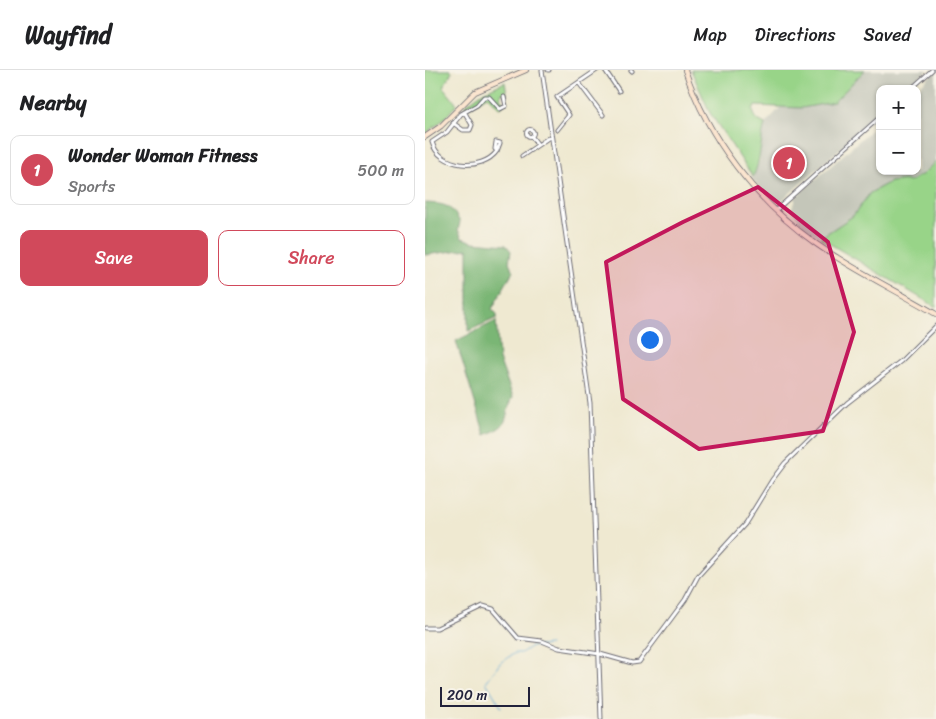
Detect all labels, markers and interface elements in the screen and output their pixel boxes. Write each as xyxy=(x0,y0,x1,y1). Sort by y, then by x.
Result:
text: Wayfind xyxy=(25,14,111,56)
text: Map xyxy=(694,19,727,51)
text: Directions xyxy=(755,19,836,51)
text: Saved xyxy=(864,19,911,51)
text: Nearby xyxy=(20,84,86,122)
map controls xyxy=(876,85,921,175)
button: + xyxy=(876,85,921,130)
button: − xyxy=(876,130,921,175)
text: Wonder Woman Fitness xyxy=(68,139,258,172)
pin: 1 xyxy=(773,144,805,182)
text: 1 xyxy=(34,156,40,185)
text: 500 m xyxy=(358,156,404,185)
text: Sports xyxy=(68,172,115,201)
button: Save xyxy=(20,230,208,286)
button: Share xyxy=(218,230,405,286)
your location xyxy=(637,327,663,353)
text: 200 m xyxy=(447,683,487,708)
scale bar xyxy=(440,684,530,707)

